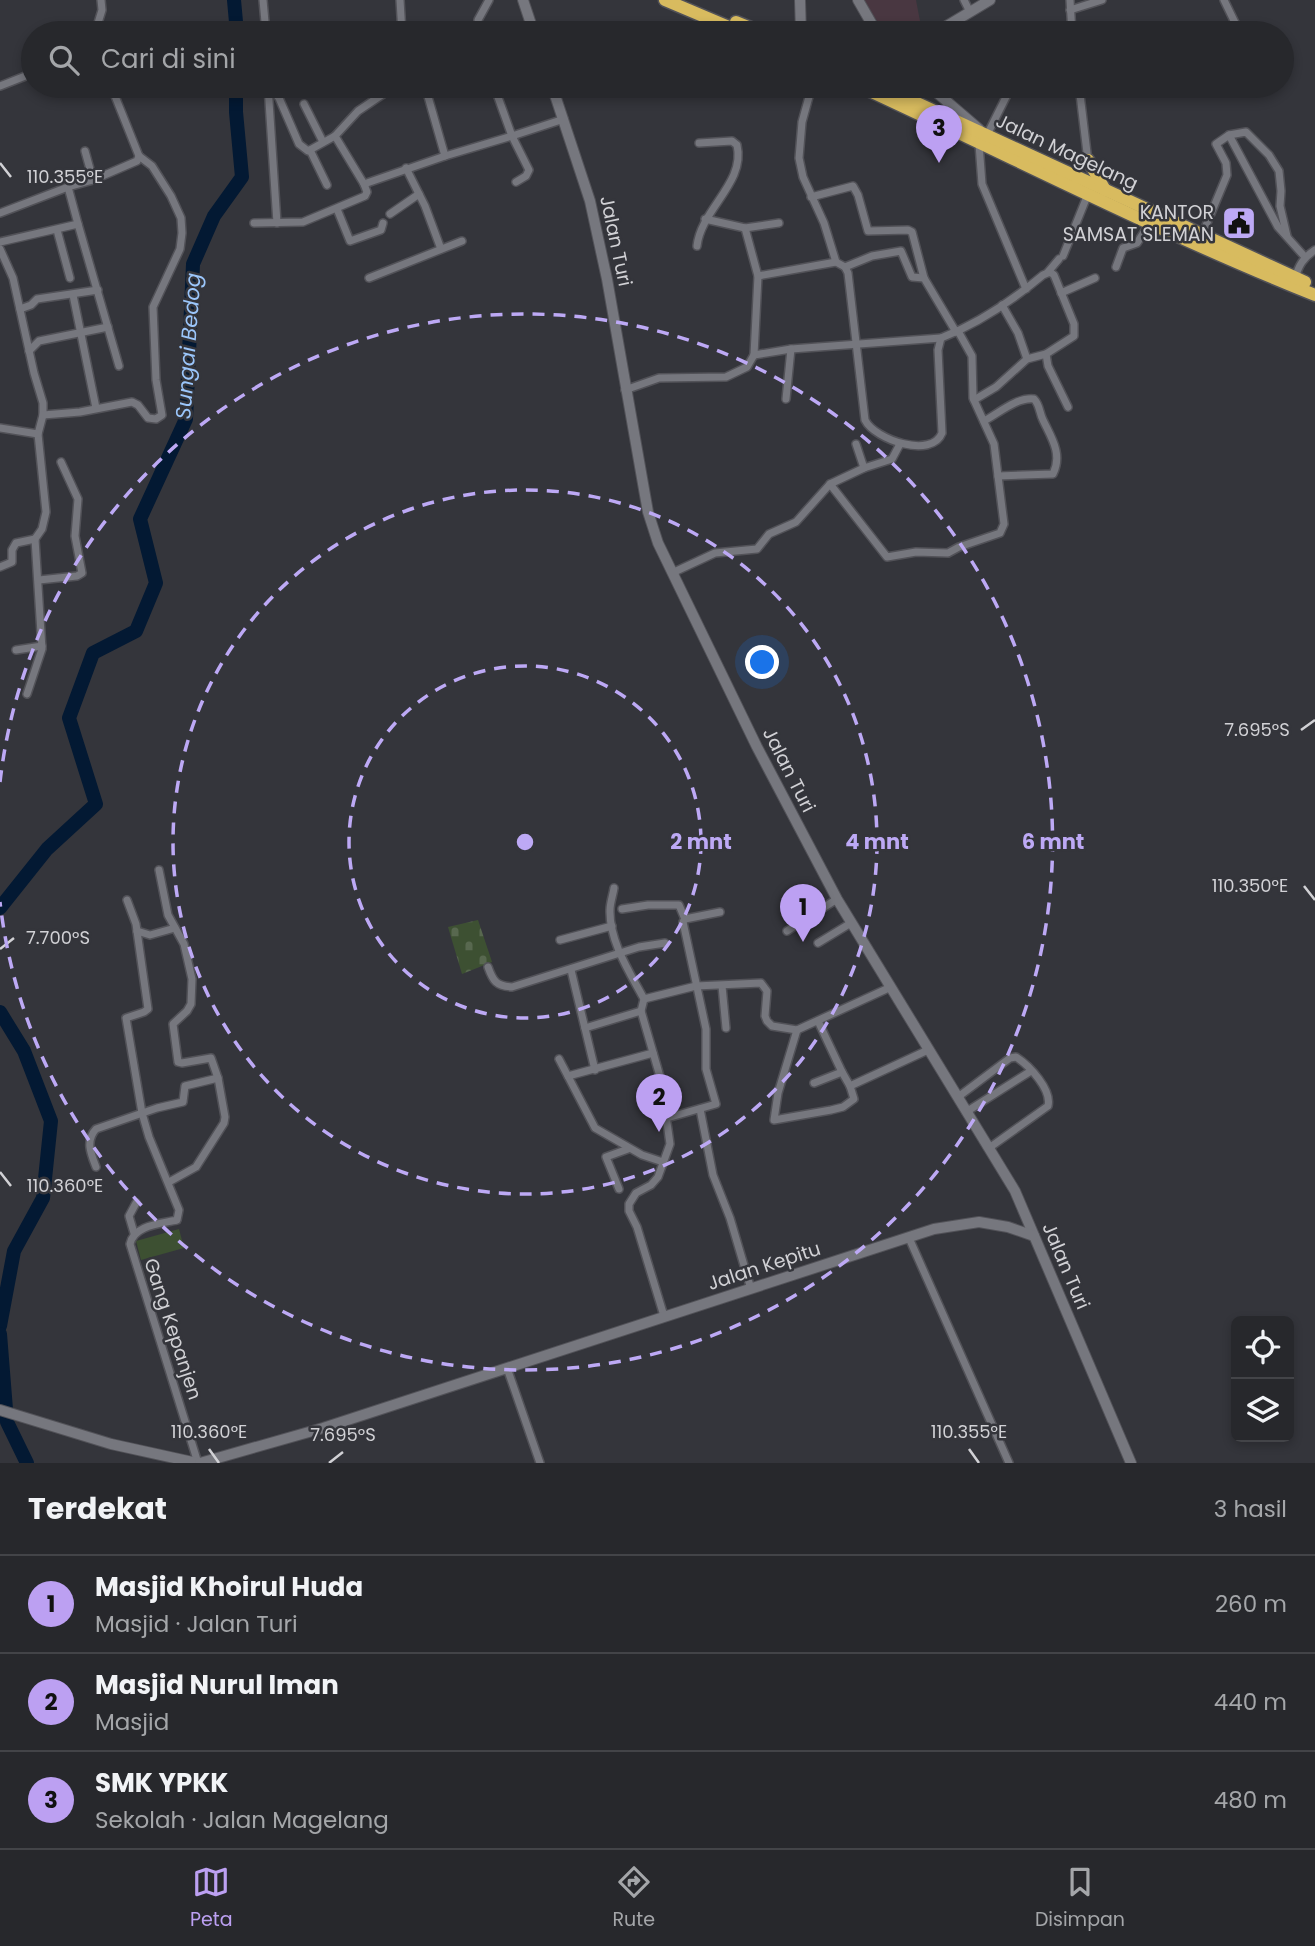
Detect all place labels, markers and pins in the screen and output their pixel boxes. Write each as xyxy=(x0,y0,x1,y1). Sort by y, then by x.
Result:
pin: 3 xyxy=(916,105,962,163)
place label: KANTOR SAMSAT SLEMAN xyxy=(1063,199,1214,248)
public building icon: KANTOR SAMSAT SLEMAN xyxy=(1220,204,1258,242)
centre of rings xyxy=(513,830,537,854)
pin: 1 xyxy=(780,884,826,942)
pin: 2 xyxy=(636,1074,682,1132)

